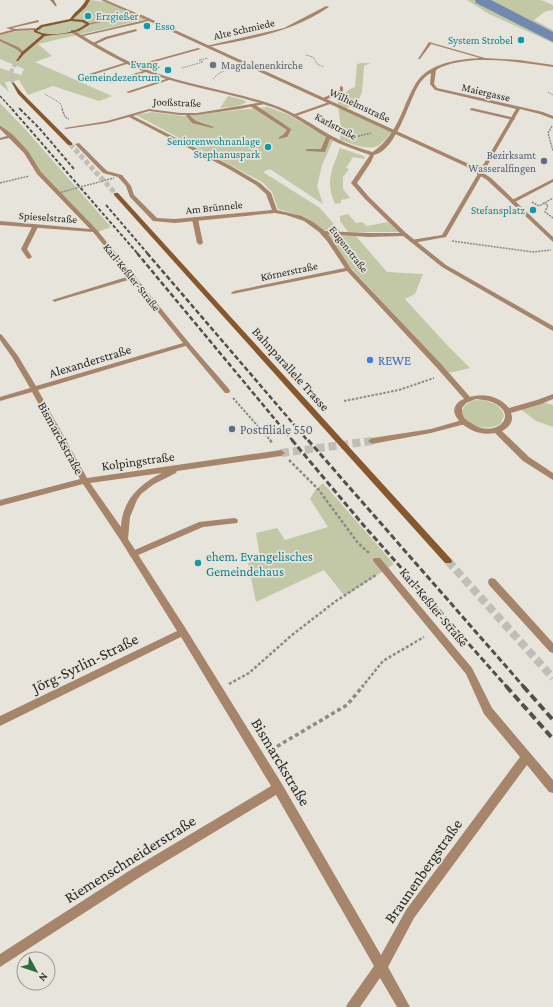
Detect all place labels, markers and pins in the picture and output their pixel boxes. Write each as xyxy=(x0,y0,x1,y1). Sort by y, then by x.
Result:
place label: Erzgießer xyxy=(96,10,138,23)
marker: Erzgießer xyxy=(83,11,93,21)
place label: Esso xyxy=(155,20,176,32)
marker: Esso xyxy=(142,21,152,31)
place label: System Strobel xyxy=(448,34,513,47)
marker: System Strobel xyxy=(516,35,526,45)
place label: Evang. Gemeindezentrum xyxy=(77,58,160,83)
place label: Magdalenenkirche xyxy=(221,59,303,72)
marker: Magdalenenkirche xyxy=(208,60,218,70)
marker: Evang. Gemeindezentrum xyxy=(163,65,173,75)
place label: Seniorenwohnanlage Stephanuspark xyxy=(167,135,261,161)
marker: Seniorenwohnanlage Stephanuspark xyxy=(263,142,273,152)
place label: Bezirksamt Wasseralfingen xyxy=(468,149,536,175)
marker: Bezirksamt Wasseralfingen xyxy=(539,156,549,166)
place label: Stefansplatz xyxy=(471,204,525,217)
marker: Stefansplatz xyxy=(528,205,538,215)
place label: REWE xyxy=(378,353,411,368)
marker: REWE xyxy=(365,355,375,365)
place label: Postfiliale 550 xyxy=(240,422,313,437)
marker: Postfiliale 550 xyxy=(227,424,237,434)
place label: ehem. Evangelisches Gemeindehaus xyxy=(206,549,313,579)
marker: ehem. Evangelisches Gemeindehaus xyxy=(193,558,203,568)

